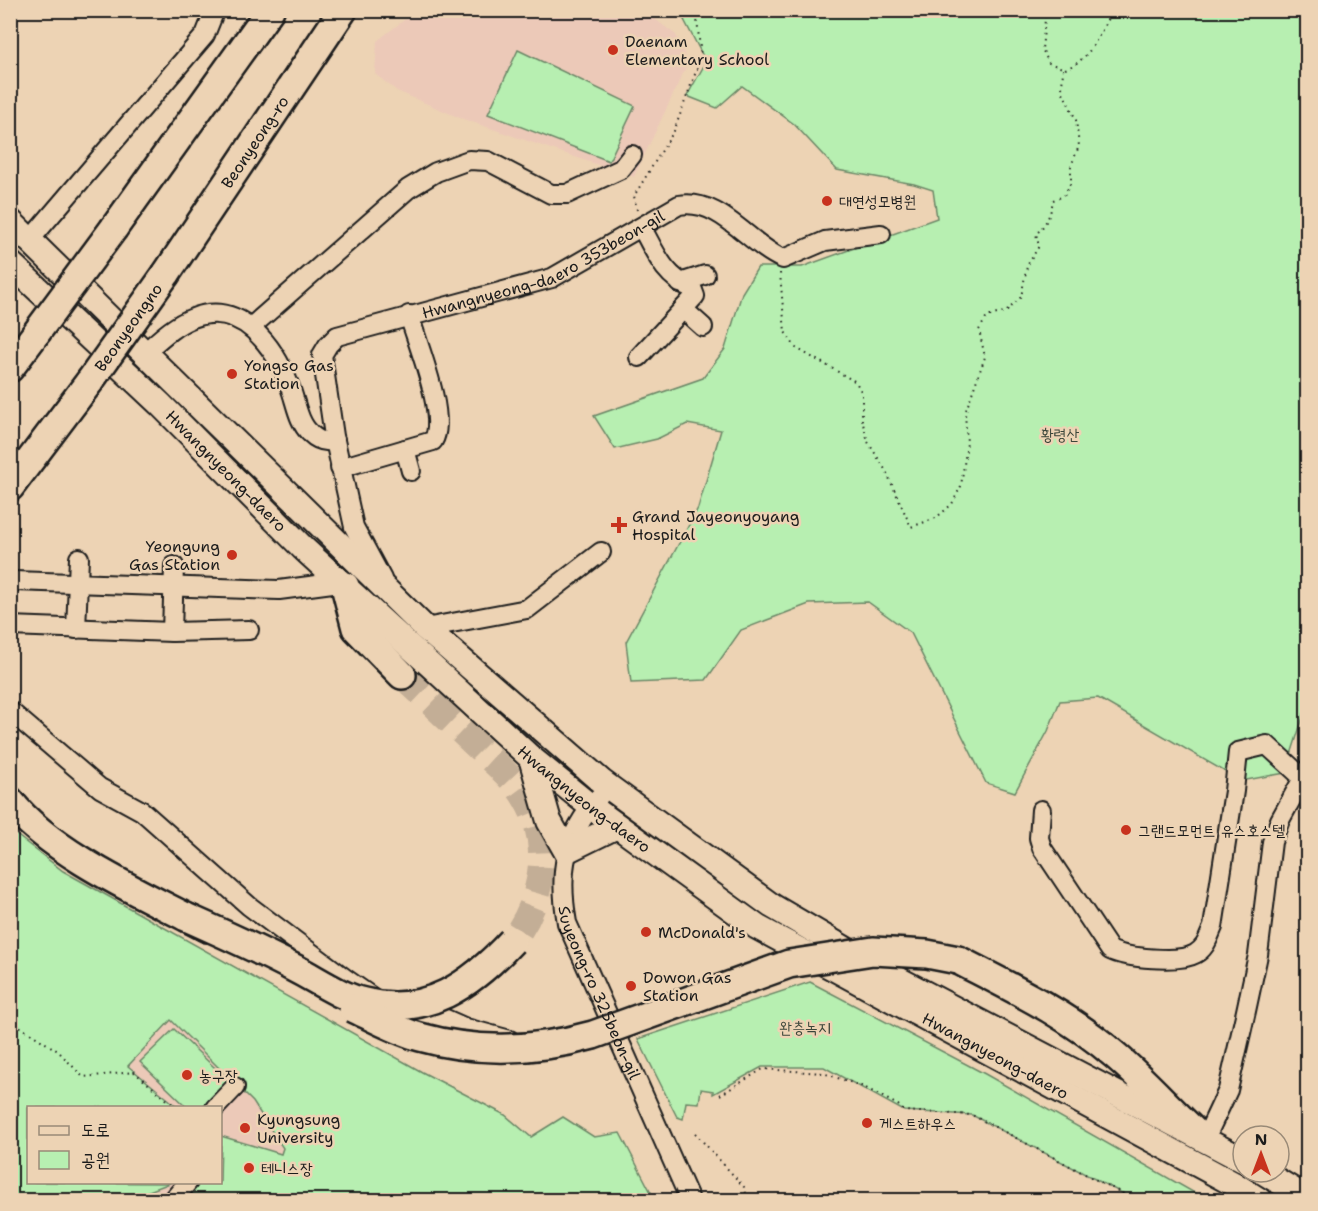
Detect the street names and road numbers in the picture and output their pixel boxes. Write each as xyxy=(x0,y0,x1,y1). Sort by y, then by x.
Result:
street label: Beonyeong-ro xyxy=(216,92,294,193)
street label: Hwangnyeong-daero 353beon-gil xyxy=(420,205,669,324)
street label: Beonyeongno xyxy=(90,279,167,376)
street label: Hwangnyeong-daero xyxy=(161,406,291,536)
street label: Hwangnyeong-daero xyxy=(513,741,655,858)
street label: Suyeong-ro 325beon-gil xyxy=(554,905,645,1083)
street label: Hwangnyeong-daero xyxy=(918,1008,1072,1104)

